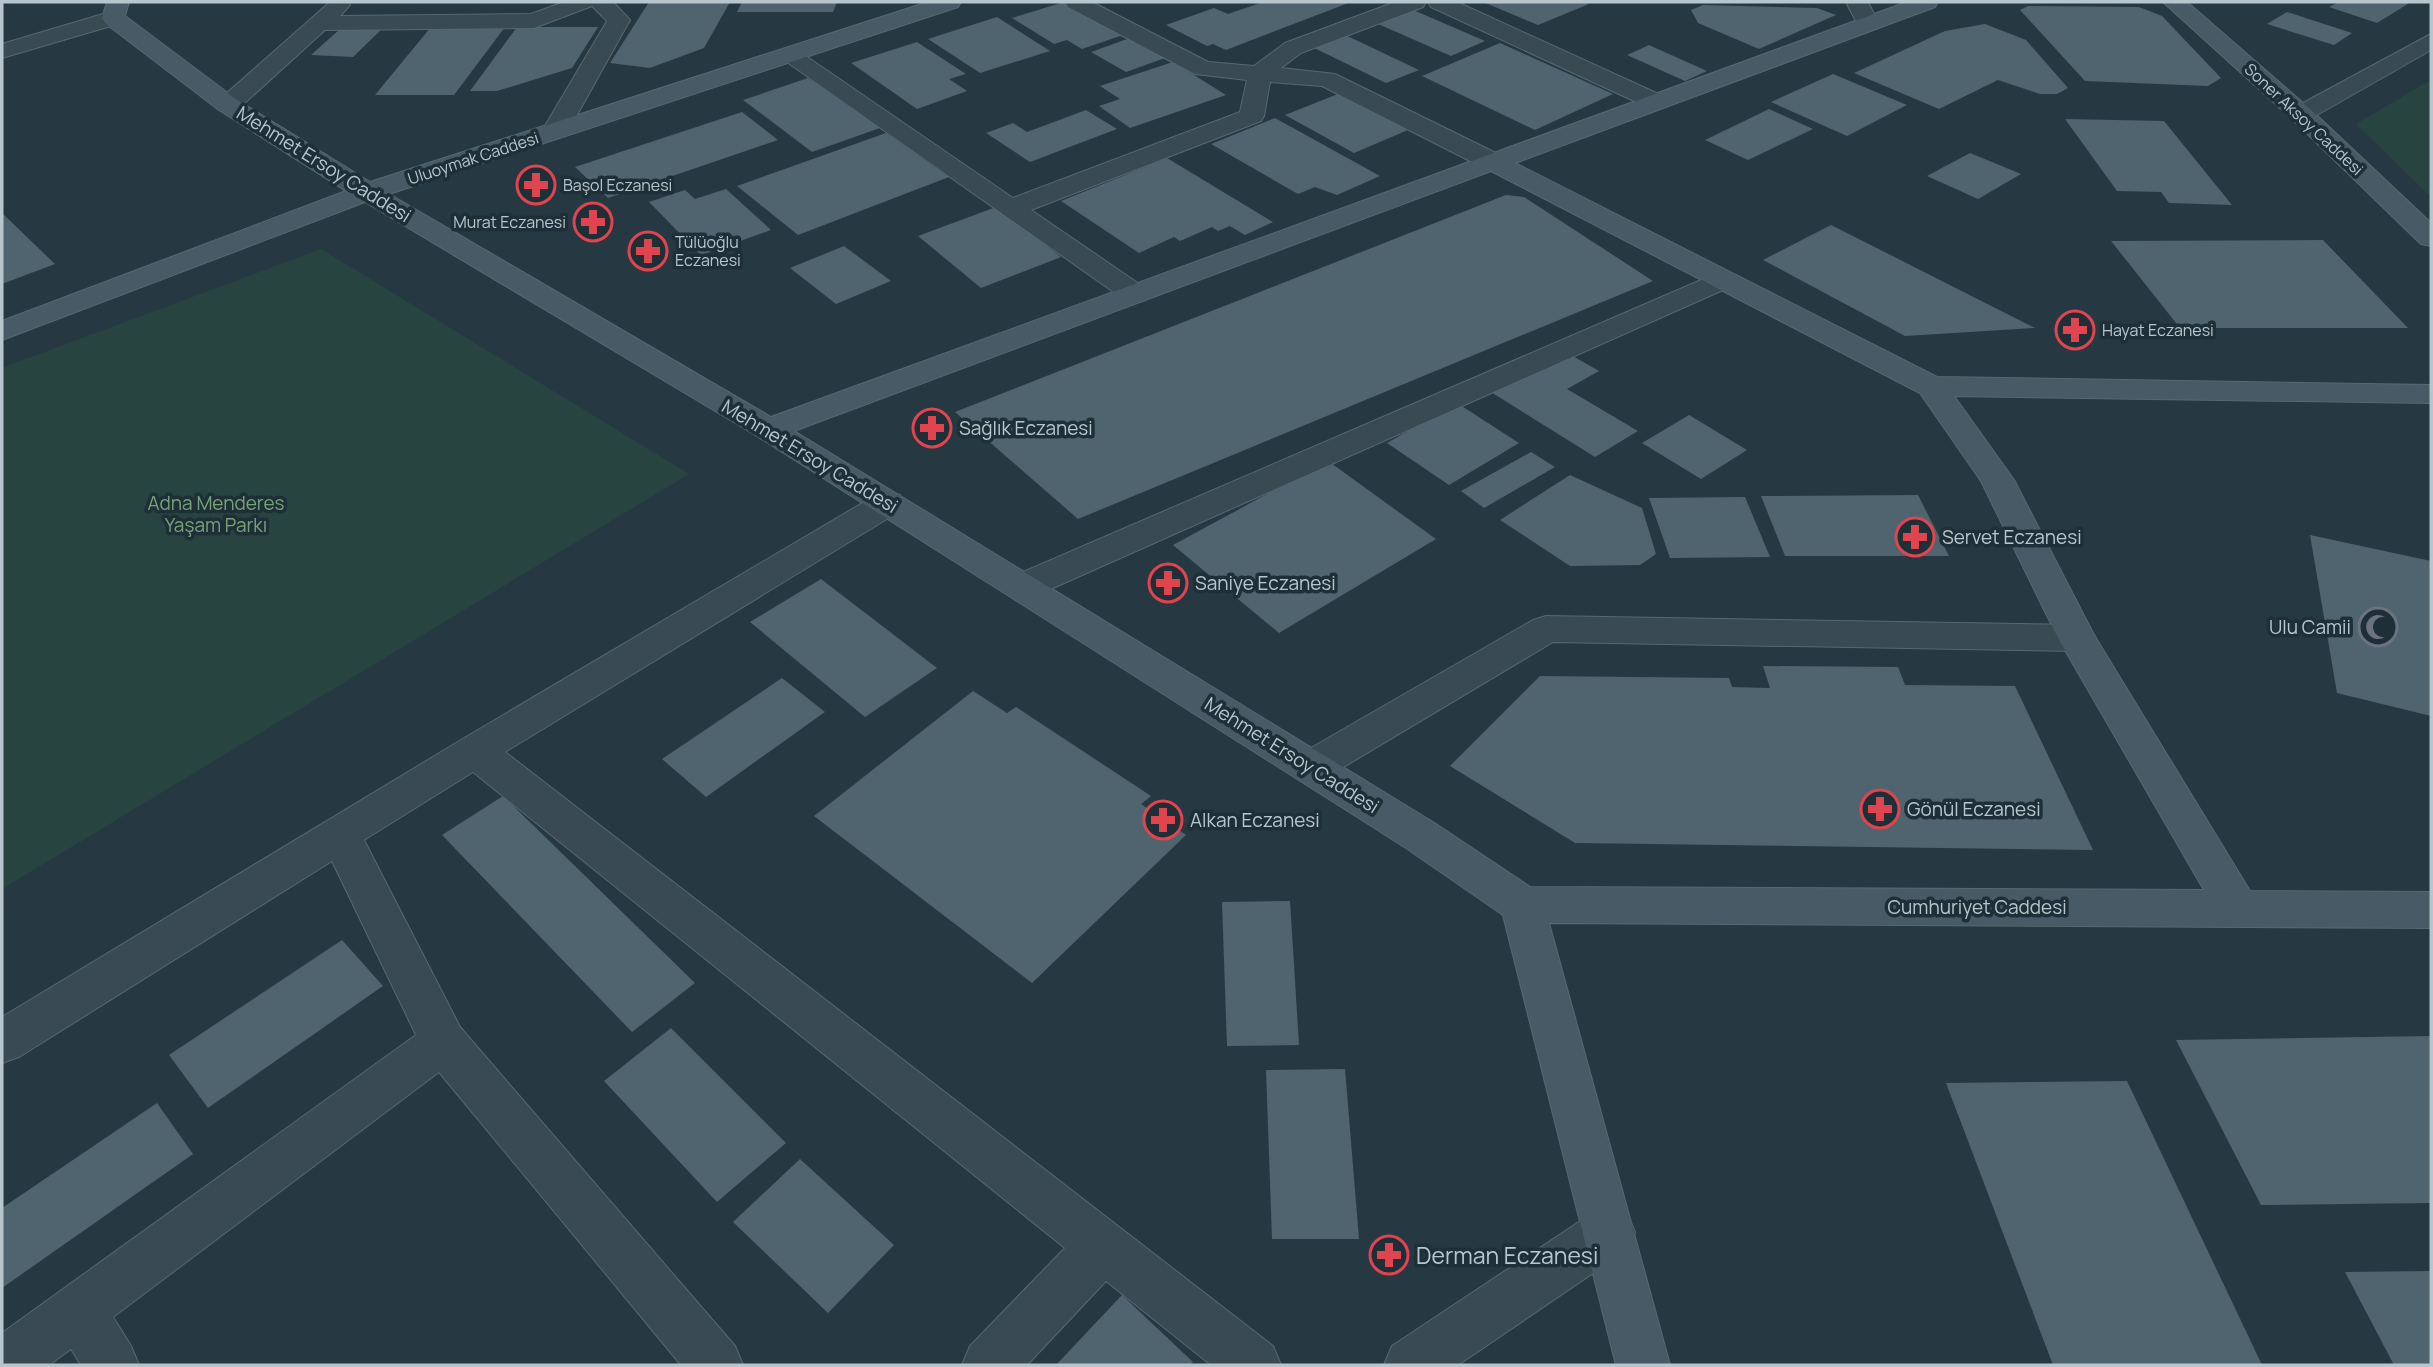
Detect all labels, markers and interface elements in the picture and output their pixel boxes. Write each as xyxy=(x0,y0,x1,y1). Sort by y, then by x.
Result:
street label: Soner Aksoy Caddesi xyxy=(2240,58,2368,180)
street label: Mehmet Ersoy Caddesi xyxy=(232,100,416,228)
street label: Uluoymak Caddesi xyxy=(405,126,541,190)
pharmacy icon: Başol Eczanesi xyxy=(515,164,557,206)
place label: Başol Eczanesi xyxy=(563,174,672,196)
pharmacy icon: Murat Eczanesi xyxy=(572,201,614,243)
place label: Murat Eczanesi xyxy=(453,211,566,233)
pharmacy icon: Tülüoğlu Eczanesi xyxy=(627,230,669,272)
place label: Tülüoğlu Eczanesi xyxy=(675,231,741,271)
pharmacy icon: Hayat Eczanesi xyxy=(2054,309,2096,351)
place label: Hayat Eczanesi xyxy=(2102,319,2214,341)
street label: Mehmet Ersoy Caddesi xyxy=(717,393,903,519)
pharmacy icon: Sağlık Eczanesi xyxy=(911,407,953,449)
place label: Sağlık Eczanesi xyxy=(959,415,1093,441)
park label: Adna Menderes Yaşam Parkı xyxy=(147,490,285,538)
pharmacy icon: Servet Eczanesi xyxy=(1894,516,1936,558)
place label: Servet Eczanesi xyxy=(1942,524,2082,550)
pharmacy icon: Saniye Eczanesi xyxy=(1147,562,1189,604)
place label: Saniye Eczanesi xyxy=(1195,570,1336,596)
mosque icon: Ulu Camii xyxy=(2357,606,2399,648)
place label: Ulu Camii xyxy=(2269,614,2351,640)
street label: Mehmet Ersoy Caddesi xyxy=(1200,691,1384,819)
pharmacy icon: Gönül Eczanesi xyxy=(1859,788,1901,830)
place label: Gönül Eczanesi xyxy=(1907,796,2041,822)
pharmacy icon: Alkan Eczanesi xyxy=(1142,799,1184,841)
place label: Alkan Eczanesi xyxy=(1190,807,1320,833)
street label: Cumhuriyet Caddesi xyxy=(1887,894,2067,920)
pharmacy icon: Derman Eczanesi xyxy=(1368,1234,1410,1276)
place label: Derman Eczanesi xyxy=(1416,1239,1598,1271)

